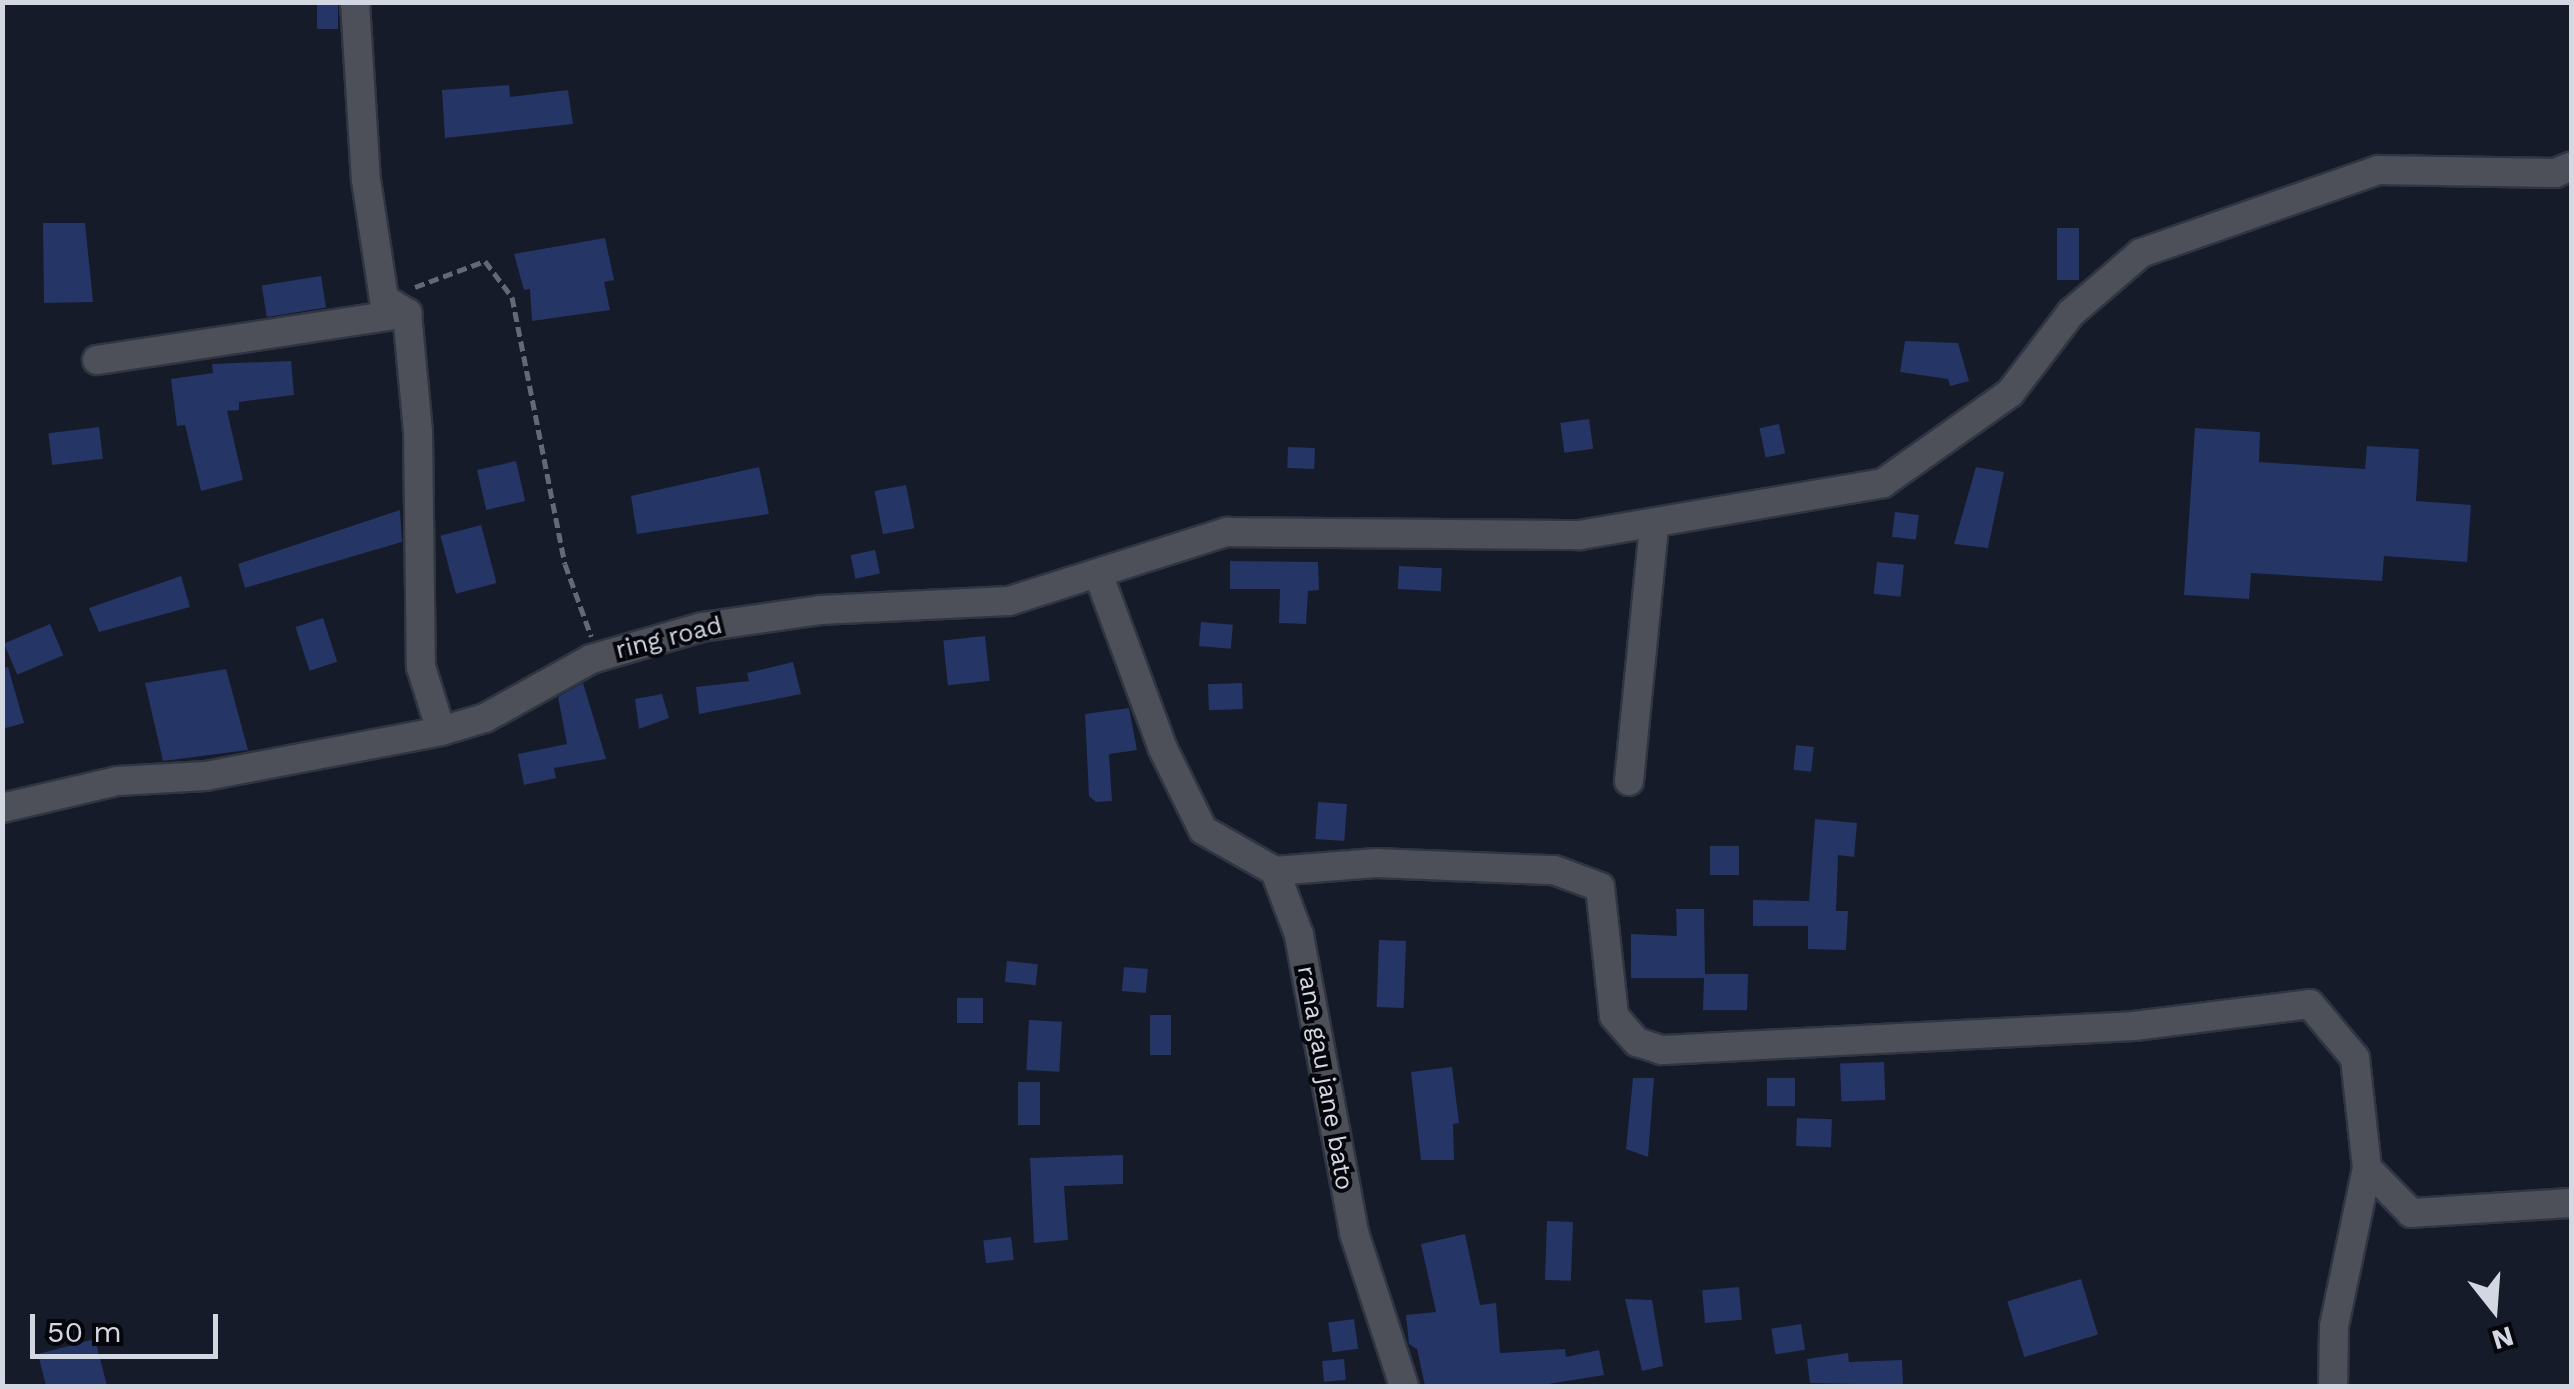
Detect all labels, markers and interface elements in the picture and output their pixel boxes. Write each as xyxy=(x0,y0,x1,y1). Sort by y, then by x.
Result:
street label: ring road xyxy=(613,610,725,666)
street label: rana gau jane bato xyxy=(1290,963,1360,1193)
north arrow xyxy=(2444,1259,2544,1359)
scale bar xyxy=(35,1294,222,1356)
text: 50 m xyxy=(47,1314,122,1349)
text: N xyxy=(2488,1319,2518,1357)

